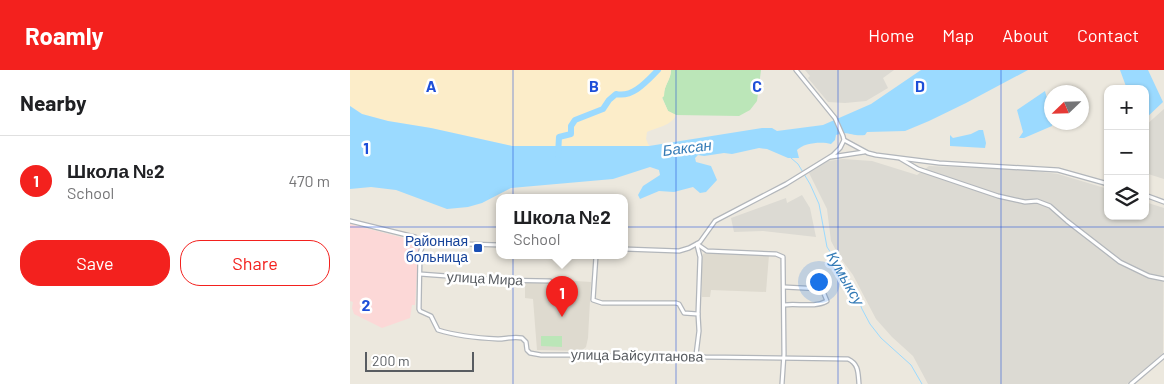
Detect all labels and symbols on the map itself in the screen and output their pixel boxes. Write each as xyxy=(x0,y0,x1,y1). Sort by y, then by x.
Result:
text: A xyxy=(426,76,437,95)
text: B xyxy=(589,76,599,95)
text: C xyxy=(752,76,762,95)
text: D xyxy=(915,76,925,95)
north arrow xyxy=(1044,85,1089,130)
water label: Баксан xyxy=(662,135,712,159)
text: 1 xyxy=(363,138,369,157)
place label: Районная больница xyxy=(405,232,468,265)
marker: Районная больница xyxy=(472,242,484,254)
water label: Кумыксу xyxy=(823,248,869,309)
street label: улица Мира xyxy=(446,268,524,288)
your location xyxy=(806,269,832,295)
pin: 1 xyxy=(546,276,578,317)
text: 2 xyxy=(362,295,371,314)
street label: улица Байсултанова xyxy=(571,345,704,365)
scale bar xyxy=(365,349,474,372)

